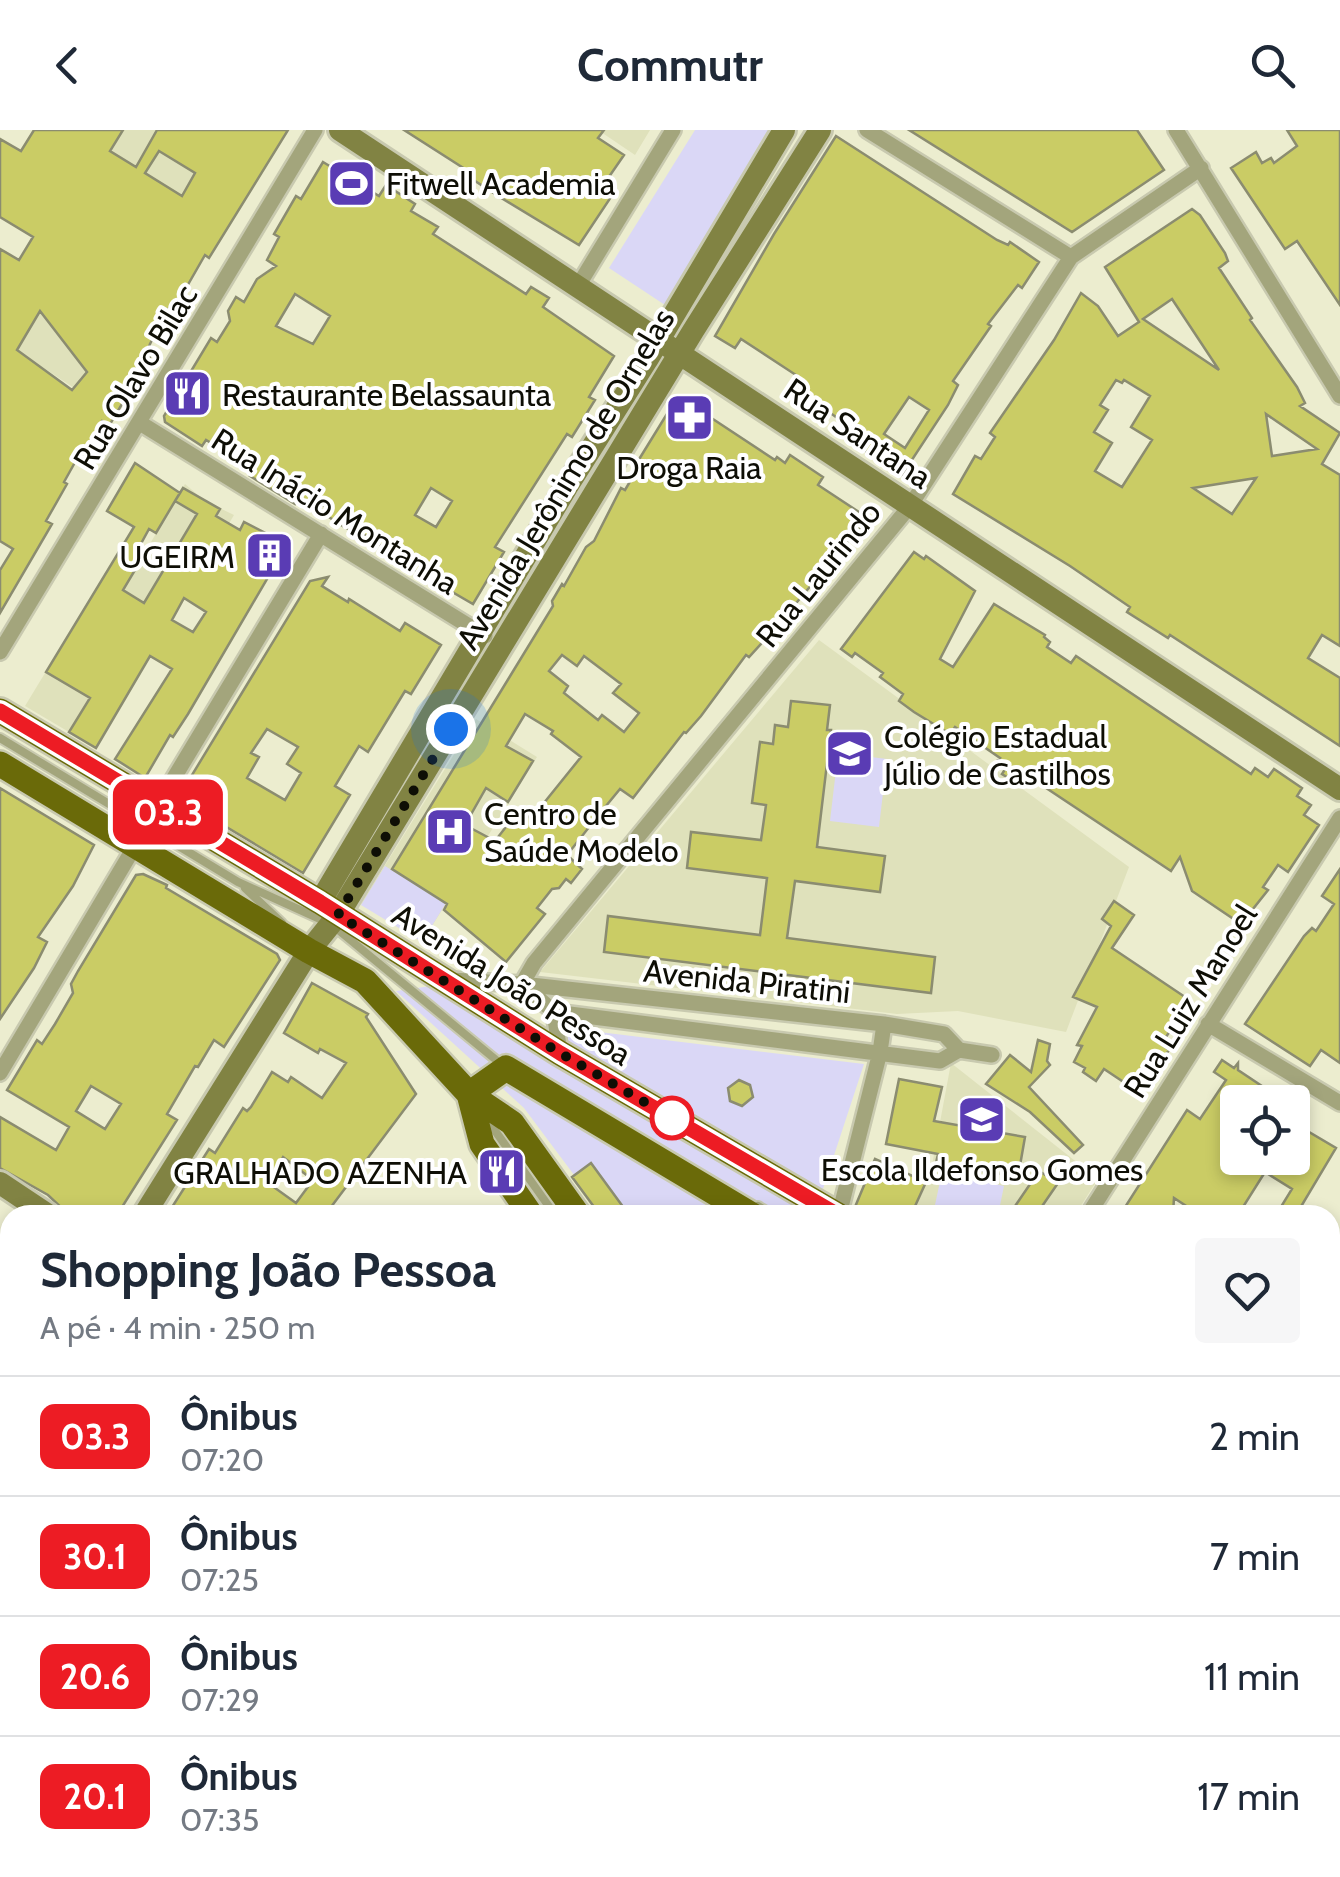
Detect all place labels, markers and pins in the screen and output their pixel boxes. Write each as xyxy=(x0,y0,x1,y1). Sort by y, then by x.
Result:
sports icon: Fitwell Academia xyxy=(325,157,377,209)
place label: Fitwell Academia xyxy=(386,164,616,203)
restaurant icon: Restaurante Belassaunta xyxy=(161,368,213,420)
place label: Restaurante Belassaunta xyxy=(222,375,552,414)
pharmacy icon: Droga Raia xyxy=(663,391,715,443)
place label: Droga Raia xyxy=(616,448,762,487)
building icon: UGEIRM xyxy=(244,530,296,582)
place label: UGEIRM xyxy=(119,537,235,576)
place label: Colégio Estadual Júlio de Castilhos xyxy=(883,717,1111,793)
school or university icon: Colégio Estadual Júlio de Castilhos xyxy=(823,728,875,780)
place label: Centro de Saúde Modelo xyxy=(484,794,679,870)
hospital icon: Centro de Saúde Modelo xyxy=(423,805,475,857)
school or university icon: Escola Ildefonso Gomes xyxy=(956,1093,1008,1145)
unlabelled marker xyxy=(651,1097,693,1139)
restaurant icon: GRALHADO AZENHA xyxy=(476,1146,528,1198)
place label: Escola Ildefonso Gomes xyxy=(821,1150,1143,1189)
place label: GRALHADO AZENHA xyxy=(173,1153,467,1192)

